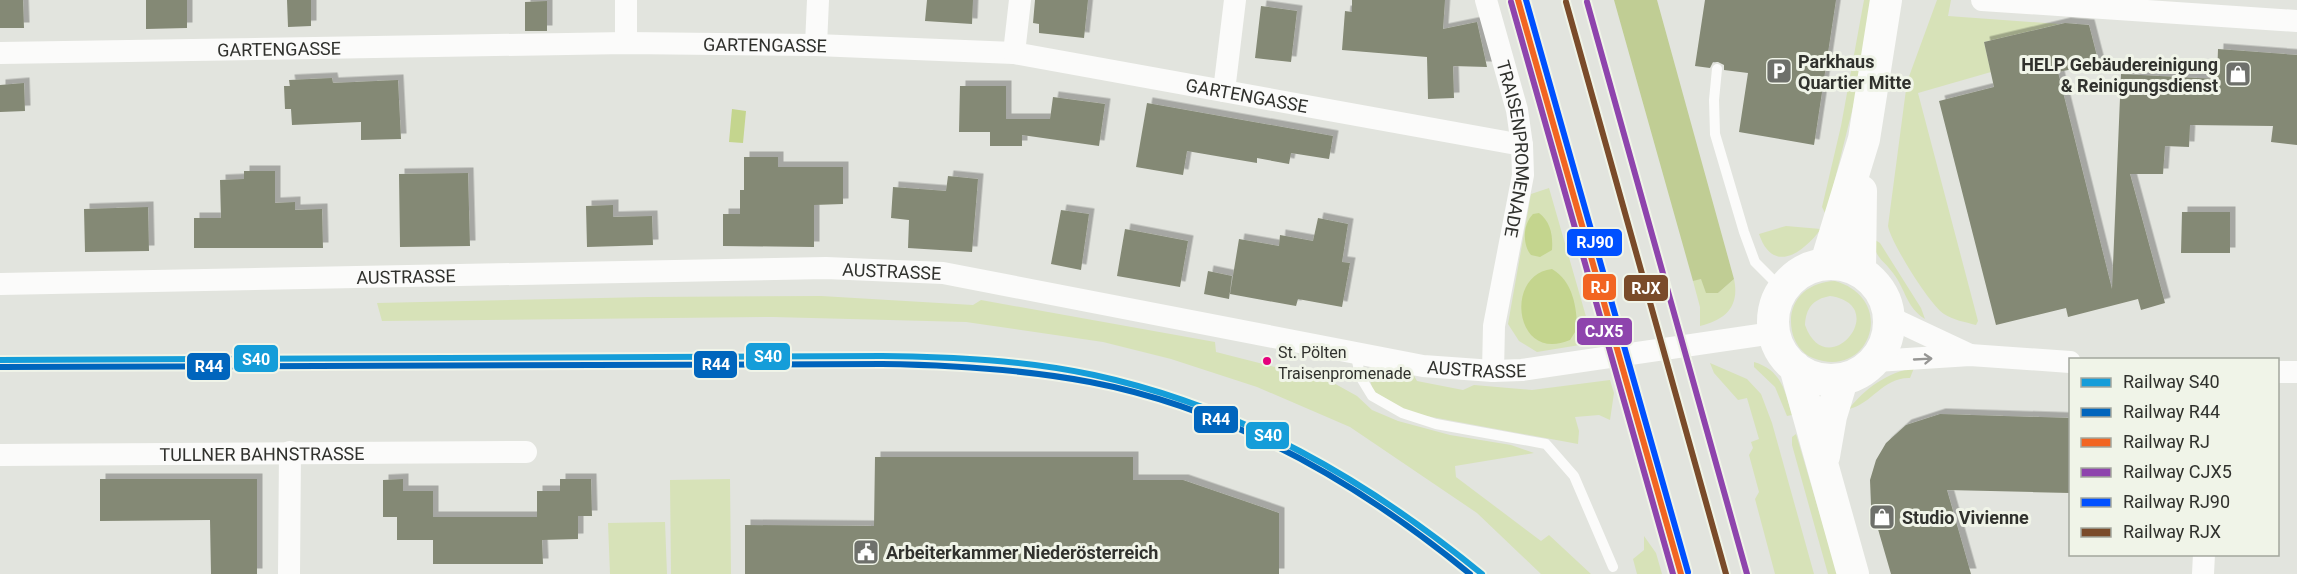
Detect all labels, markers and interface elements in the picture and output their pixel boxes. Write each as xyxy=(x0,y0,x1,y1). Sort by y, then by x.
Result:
street label: GARTENGASSE xyxy=(703,33,827,56)
street label: GARTENGASSE xyxy=(217,37,341,60)
place label: Parkhaus Quartier Mitte xyxy=(1798,51,1912,93)
place label: HELP Gebäudereinigung & Reinigungsdienst xyxy=(2021,54,2218,96)
parking icon: Parkhaus Quartier Mitte xyxy=(1764,56,1794,86)
street label: TRAISENPROMENADE xyxy=(1493,58,1534,239)
shop icon: HELP Gebäudereinigung & Reinigungsdienst xyxy=(2223,59,2253,89)
street label: GARTENGASSE xyxy=(1184,74,1310,117)
line badge: RJ90 xyxy=(1566,228,1623,257)
text: RJ90 xyxy=(1576,233,1614,252)
street label: AUSTRASSE xyxy=(842,258,942,283)
street label: AUSTRASSE xyxy=(356,265,456,288)
line badge: RJ xyxy=(1582,273,1617,301)
line badge: RJX xyxy=(1623,274,1669,302)
text: RJ xyxy=(1590,278,1610,297)
text: RJX xyxy=(1631,279,1661,298)
line badge: CJX5 xyxy=(1576,317,1633,346)
text: CJX5 xyxy=(1585,322,1623,341)
line badge: S40 xyxy=(745,342,791,371)
place label: St. Pölten Traisenpromenade xyxy=(1278,343,1411,383)
line badge: S40 xyxy=(233,344,279,373)
text: S40 xyxy=(754,347,782,366)
text: S40 xyxy=(242,350,270,369)
line badge: R44 xyxy=(693,350,738,379)
line badge: R44 xyxy=(186,352,231,381)
one-way arrow xyxy=(1912,353,1932,364)
text: R44 xyxy=(702,355,730,374)
marker: St. Pölten Traisenpromenade xyxy=(1261,355,1273,367)
street label: AUSTRASSE xyxy=(1426,356,1527,382)
text: R44 xyxy=(195,357,223,376)
legend xyxy=(2069,358,2279,556)
text: Railway S40 xyxy=(2123,371,2220,392)
text: Railway R44 xyxy=(2123,401,2220,422)
line badge: R44 xyxy=(1193,405,1239,434)
text: R44 xyxy=(1202,410,1230,429)
line badge: S40 xyxy=(1245,421,1290,450)
text: S40 xyxy=(1254,426,1282,445)
text: Railway RJ xyxy=(2123,431,2210,452)
street label: TULLNER BAHNSTRASSE xyxy=(159,442,365,465)
text: Railway CJX5 xyxy=(2123,461,2232,482)
text: Railway RJ90 xyxy=(2123,491,2230,512)
shop icon: Studio Vivienne xyxy=(1867,502,1897,532)
place label: Studio Vivienne xyxy=(1902,507,2029,528)
text: Railway RJX xyxy=(2123,521,2221,542)
public building icon: Arbeiterkammer Niederösterreich xyxy=(851,537,881,567)
place label: Arbeiterkammer Niederösterreich xyxy=(886,542,1158,563)

